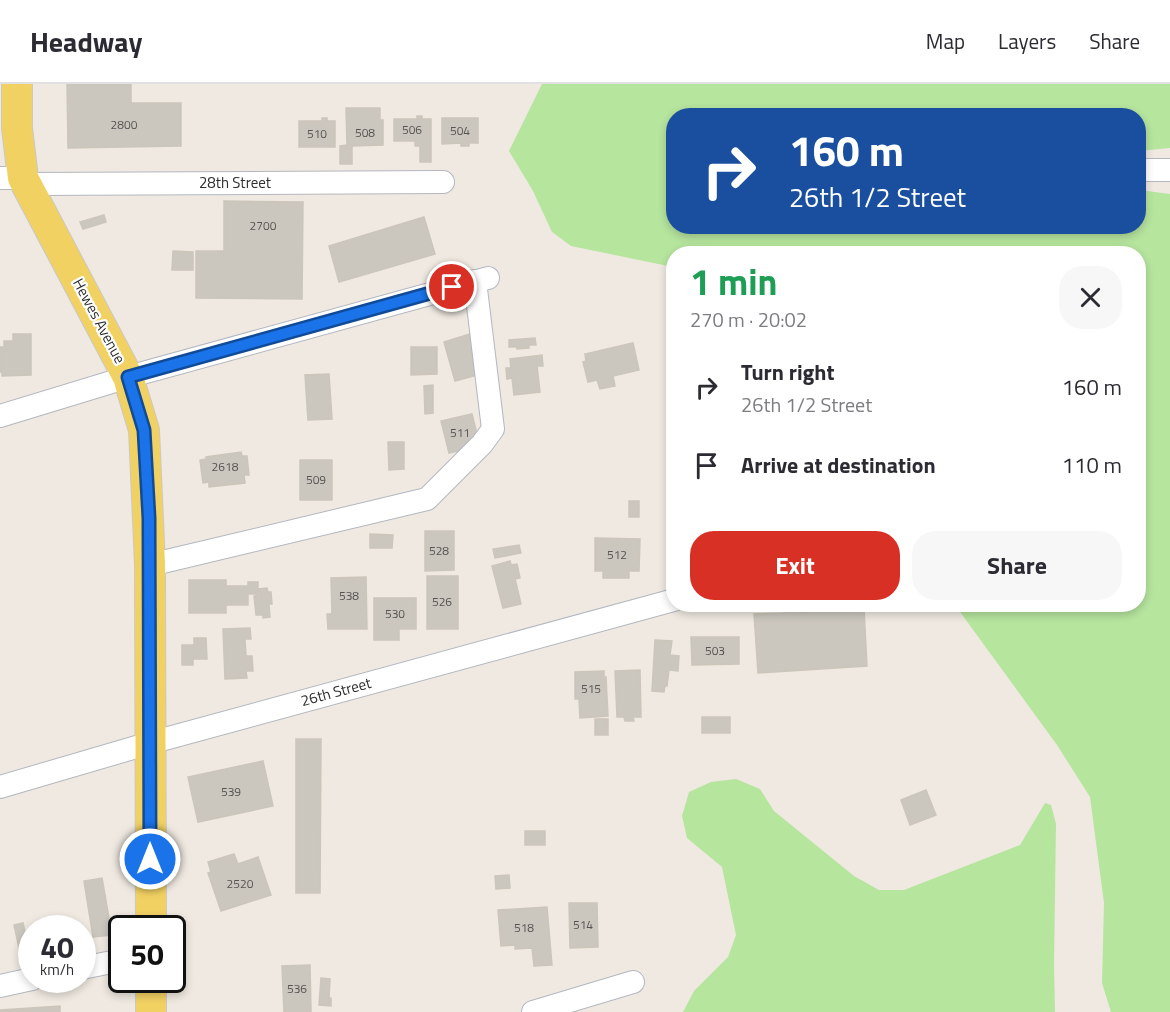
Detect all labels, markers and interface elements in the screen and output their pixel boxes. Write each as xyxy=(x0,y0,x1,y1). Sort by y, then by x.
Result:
text: Headway xyxy=(30,20,142,63)
text: Map xyxy=(926,25,965,57)
text: Layers xyxy=(998,25,1056,57)
text: Share xyxy=(1089,25,1140,57)
house number: 2800 xyxy=(111,115,138,134)
text: 160 m xyxy=(789,118,904,182)
house number: 506 xyxy=(402,120,422,139)
house number: 504 xyxy=(450,121,470,140)
house number: 508 xyxy=(355,123,375,142)
house number: 510 xyxy=(307,124,327,143)
icon: right xyxy=(690,132,768,210)
street label: 28th Street xyxy=(199,171,272,194)
text: 26th 1/2 Street xyxy=(789,176,966,217)
house number: 2700 xyxy=(250,216,277,235)
text: 1 min xyxy=(690,254,777,309)
pin xyxy=(426,261,477,312)
button: close xyxy=(1059,266,1122,329)
icon: arrive xyxy=(435,270,468,303)
street label: Hewes Avenue xyxy=(67,274,132,368)
text: 270 m · 20:02 xyxy=(690,304,807,335)
text: Turn right xyxy=(741,355,835,389)
text: 160 m xyxy=(1062,370,1122,404)
icon: right xyxy=(690,371,723,404)
text: 26th 1/2 Street xyxy=(741,389,872,420)
house number: 511 xyxy=(450,423,470,442)
text: Arrive at destination xyxy=(741,448,936,482)
text: 110 m xyxy=(1062,448,1122,482)
icon: arrive xyxy=(690,449,723,482)
house number: 2618 xyxy=(212,457,239,476)
house number: 509 xyxy=(306,470,326,489)
button: Exit xyxy=(690,531,900,600)
button: Share xyxy=(912,531,1122,600)
house number: 528 xyxy=(429,541,449,560)
house number: 512 xyxy=(607,545,627,564)
house number: 538 xyxy=(339,586,359,605)
house number: 526 xyxy=(432,592,452,611)
house number: 530 xyxy=(385,604,405,623)
house number: 503 xyxy=(705,641,725,660)
street label: 26th Street xyxy=(298,671,374,712)
house number: 515 xyxy=(581,679,601,698)
house number: 539 xyxy=(221,782,241,801)
position arrow xyxy=(118,827,182,891)
house number: 2520 xyxy=(227,874,254,893)
speed limit sign: 50 xyxy=(108,915,186,993)
house number: 514 xyxy=(573,915,593,934)
house number: 518 xyxy=(514,918,534,937)
text: 40 xyxy=(40,924,74,970)
text: km/h xyxy=(40,958,74,981)
house number: 536 xyxy=(287,979,307,998)

